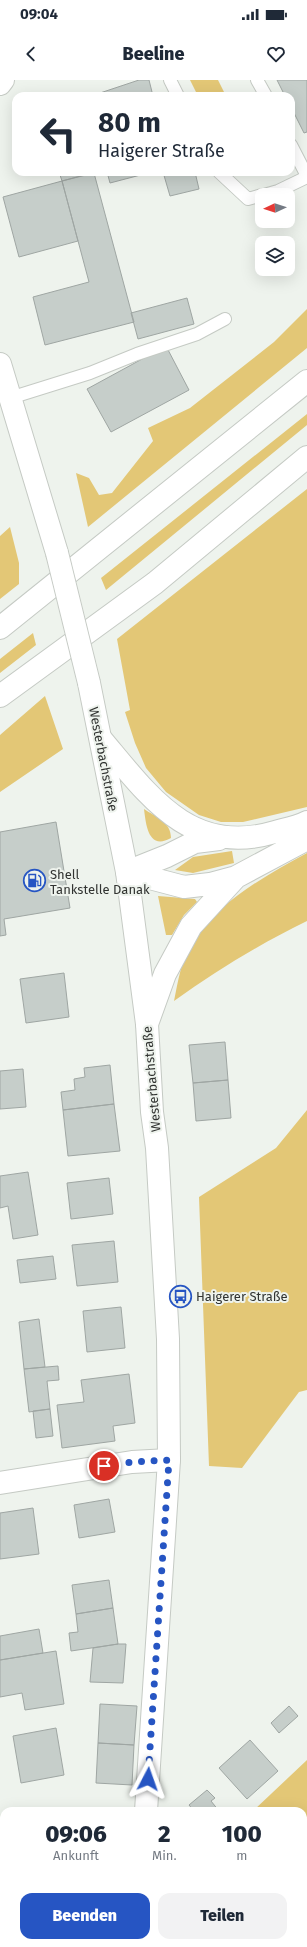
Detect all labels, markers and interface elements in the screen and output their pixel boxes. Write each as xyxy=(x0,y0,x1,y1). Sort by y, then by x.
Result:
text: 09:04 xyxy=(20,5,58,23)
icon: back xyxy=(20,43,42,65)
text: Beeline xyxy=(123,43,184,65)
icon: heart xyxy=(265,43,287,65)
text: 80 m xyxy=(98,106,161,139)
icon: left xyxy=(32,108,84,160)
text: Haigerer Straße xyxy=(98,140,225,162)
north arrow xyxy=(255,188,295,228)
map controls xyxy=(255,188,295,276)
button: layers xyxy=(255,236,295,276)
street label: Westerbachstraße xyxy=(86,706,121,813)
place label: Shell Tankstelle Danak xyxy=(50,867,150,897)
fuel station icon: Shell Tankstelle Danak xyxy=(22,868,48,894)
street label: Westerbachstraße xyxy=(139,1025,164,1132)
bus stop icon: Haigerer Straße xyxy=(168,1283,194,1309)
place label: Haigerer Straße xyxy=(196,1289,288,1304)
pin xyxy=(87,1449,121,1483)
icon: arrive xyxy=(93,1455,115,1477)
position arrow xyxy=(127,1758,169,1800)
text: 09:06 xyxy=(45,1820,107,1848)
text: 2 xyxy=(158,1820,171,1848)
text: 100 xyxy=(222,1820,262,1848)
text: Ankunft xyxy=(53,1848,99,1863)
text: Min. xyxy=(152,1848,177,1863)
text: m xyxy=(236,1848,247,1863)
button: Beenden xyxy=(20,1893,150,1939)
button: Teilen xyxy=(158,1893,287,1939)

